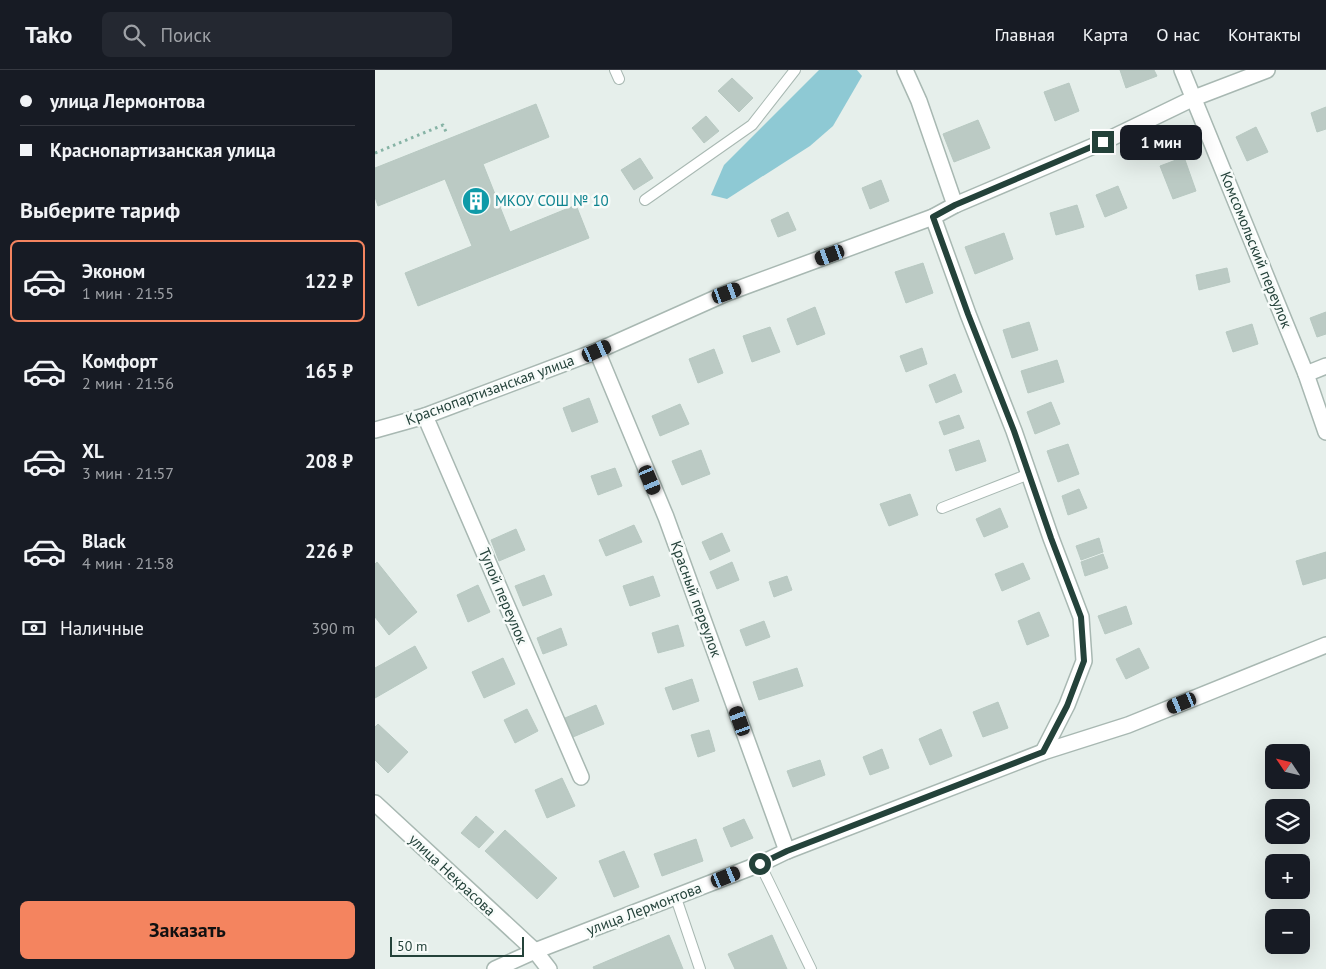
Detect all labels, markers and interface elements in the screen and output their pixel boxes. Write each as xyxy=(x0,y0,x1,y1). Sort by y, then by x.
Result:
search box xyxy=(102,12,452,57)
text: Tako xyxy=(25,19,72,50)
icon: search xyxy=(120,21,148,49)
text: Поиск xyxy=(160,23,211,47)
text: Главная xyxy=(994,23,1055,46)
text: Карта xyxy=(1083,23,1128,46)
text: О нас xyxy=(1156,23,1200,46)
text: Контакты xyxy=(1228,23,1301,46)
text: улица Лермонтова xyxy=(50,89,205,113)
callout: 1 мин xyxy=(1121,124,1203,160)
route end xyxy=(1092,131,1114,153)
text: 1 мин xyxy=(1140,132,1182,152)
text: Краснопартизанская улица xyxy=(50,138,276,162)
street label: Комсомольский переулок xyxy=(1216,169,1297,332)
building icon: МКОУ СОШ № 10 xyxy=(461,186,491,216)
place label: МКОУ СОШ № 10 xyxy=(495,191,609,210)
text: Выберите тариф xyxy=(20,196,180,224)
car xyxy=(813,243,846,267)
icon: car xyxy=(22,259,67,304)
text: Эконом xyxy=(82,259,145,283)
text: 122 ₽ xyxy=(305,269,353,293)
car xyxy=(710,281,743,305)
text: 1 мин · 21:55 xyxy=(82,283,174,303)
car xyxy=(580,338,613,364)
icon: car xyxy=(22,349,67,394)
text: Комфорт xyxy=(82,349,158,373)
street label: Краснопартизанская улица xyxy=(403,350,577,429)
text: 165 ₽ xyxy=(305,359,353,383)
text: 2 мин · 21:56 xyxy=(82,373,174,393)
icon: car xyxy=(22,439,67,484)
text: XL xyxy=(82,439,104,463)
text: 208 ₽ xyxy=(305,449,353,473)
text: 3 мин · 21:57 xyxy=(82,463,174,483)
car xyxy=(637,463,662,497)
icon: car xyxy=(22,529,67,574)
text: Black xyxy=(82,529,126,553)
street label: Красный переулок xyxy=(667,538,727,660)
text: 226 ₽ xyxy=(305,539,353,563)
street label: Тупой переулок xyxy=(475,545,533,647)
text: 4 мин · 21:58 xyxy=(82,553,174,573)
icon: cash xyxy=(20,614,48,642)
text: Наличные xyxy=(60,616,144,640)
text: 390 m xyxy=(312,618,355,638)
car xyxy=(1165,690,1198,716)
car xyxy=(727,704,752,738)
north arrow xyxy=(1265,744,1310,789)
map controls xyxy=(1265,744,1310,954)
button: layers xyxy=(1265,799,1310,844)
street label: улица Некрасова xyxy=(405,829,500,920)
route start xyxy=(749,853,771,875)
button: + xyxy=(1265,854,1310,899)
car xyxy=(709,864,742,890)
street label: улица Лермонтова xyxy=(584,878,704,939)
button: Заказать xyxy=(20,901,355,959)
button: − xyxy=(1265,909,1310,954)
scale bar xyxy=(390,934,524,957)
text: 50 m xyxy=(397,937,427,955)

